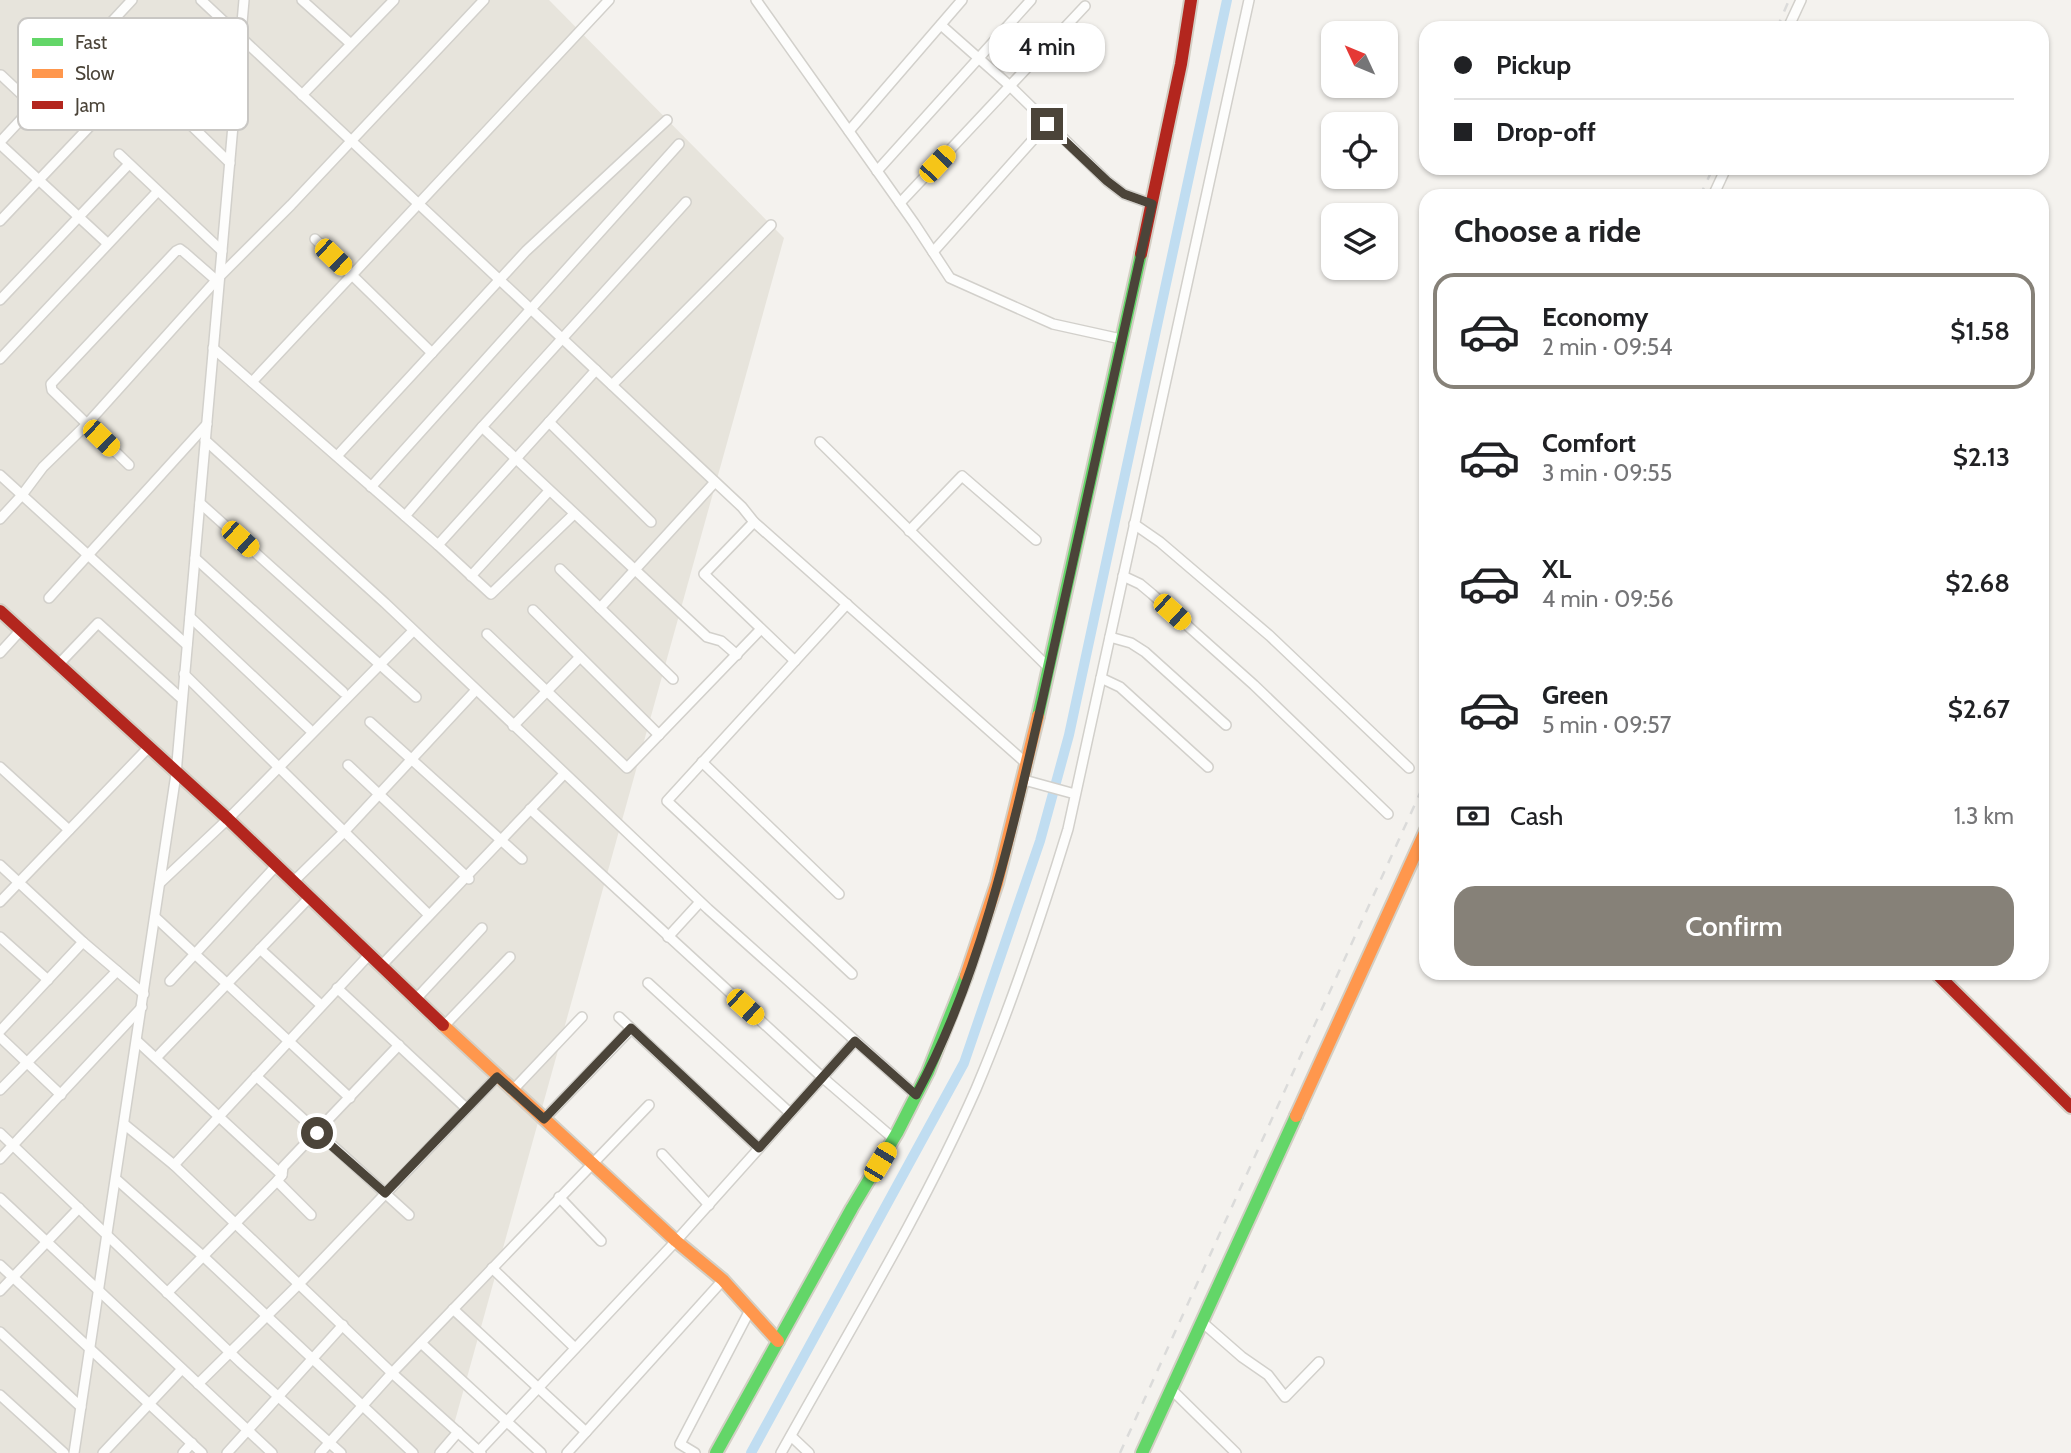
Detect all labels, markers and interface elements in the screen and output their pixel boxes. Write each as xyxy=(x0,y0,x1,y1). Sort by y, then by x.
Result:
legend xyxy=(18,18,248,130)
north arrow xyxy=(1321,21,1398,98)
map controls xyxy=(1321,21,1398,280)
callout: 4 min xyxy=(989,23,1105,72)
text: Fast xyxy=(75,31,108,54)
text: 4 min xyxy=(1018,33,1076,61)
text: Pickup xyxy=(1496,49,1571,81)
text: Slow xyxy=(75,62,115,85)
text: Jam xyxy=(74,94,105,117)
route end xyxy=(1031,108,1063,140)
button: locate xyxy=(1321,112,1398,189)
text: Drop-off xyxy=(1496,116,1596,148)
car xyxy=(915,141,960,187)
button: layers xyxy=(1321,203,1398,280)
text: Choose a ride xyxy=(1454,211,1641,250)
car xyxy=(311,235,356,279)
icon: car xyxy=(1458,300,1521,363)
text: Economy xyxy=(1542,301,1648,333)
text: $1.58 xyxy=(1950,315,2010,347)
text: 2 min · 09:54 xyxy=(1542,333,1673,361)
car xyxy=(79,416,124,460)
icon: car xyxy=(1458,426,1521,489)
text: Comfort xyxy=(1542,427,1636,459)
text: $2.13 xyxy=(1953,441,2010,473)
text: 3 min · 09:55 xyxy=(1542,459,1672,487)
car xyxy=(218,517,263,561)
icon: car xyxy=(1458,552,1521,615)
text: XL xyxy=(1542,553,1571,585)
text: $2.68 xyxy=(1945,567,2010,599)
text: 4 min · 09:56 xyxy=(1542,585,1674,613)
car xyxy=(1150,590,1195,634)
icon: car xyxy=(1458,678,1521,741)
text: Green xyxy=(1542,679,1609,711)
text: $2.67 xyxy=(1948,693,2010,725)
text: 5 min · 09:57 xyxy=(1542,711,1671,739)
icon: cash xyxy=(1454,797,1492,835)
text: Cash xyxy=(1510,800,1563,832)
text: 1.3 km xyxy=(1954,802,2014,830)
button: Confirm xyxy=(1454,886,2014,966)
car xyxy=(723,985,768,1029)
route start xyxy=(301,1117,333,1149)
car xyxy=(861,1139,900,1185)

